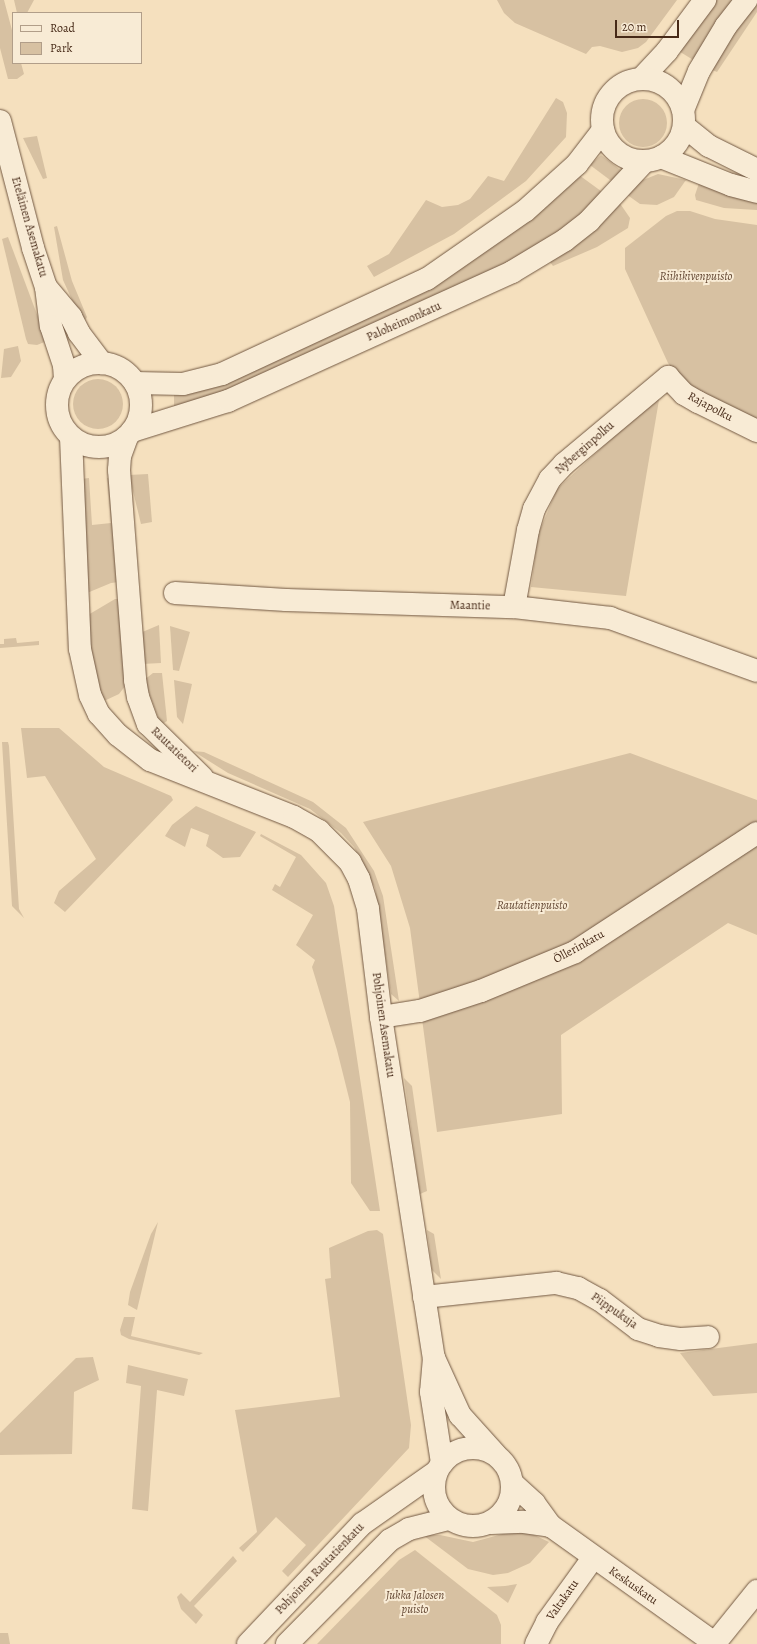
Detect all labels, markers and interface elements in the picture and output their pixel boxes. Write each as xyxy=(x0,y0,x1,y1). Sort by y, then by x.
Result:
legend xyxy=(12,12,142,64)
scale bar xyxy=(617,12,681,38)
text: 20 m xyxy=(622,19,646,35)
text: Road xyxy=(50,20,75,36)
text: Park xyxy=(50,40,73,56)
street label: Eteläinen Asemakatu xyxy=(8,175,50,279)
park label: Riihikivenpuisto xyxy=(660,270,732,284)
street label: Paloheimonkatu xyxy=(364,299,444,345)
street label: Rajapolku xyxy=(685,389,735,425)
street label: Nyberginpolku xyxy=(553,419,617,477)
street label: Maantie xyxy=(450,598,490,614)
street label: Rautatietori xyxy=(148,724,200,776)
park label: Rautatienpuisto xyxy=(497,899,567,913)
street label: Öllerinkatu xyxy=(551,927,607,967)
street label: Pohjoinen Asemakatu xyxy=(368,971,398,1079)
street label: Piippukuja xyxy=(588,1290,640,1332)
street label: Pohjoinen Rautatienkatu xyxy=(273,1520,367,1618)
street label: Keskuskatu xyxy=(606,1564,660,1608)
street label: Valtakatu xyxy=(544,1577,582,1623)
park label: Jukka Jalosen puisto xyxy=(386,1589,444,1617)

